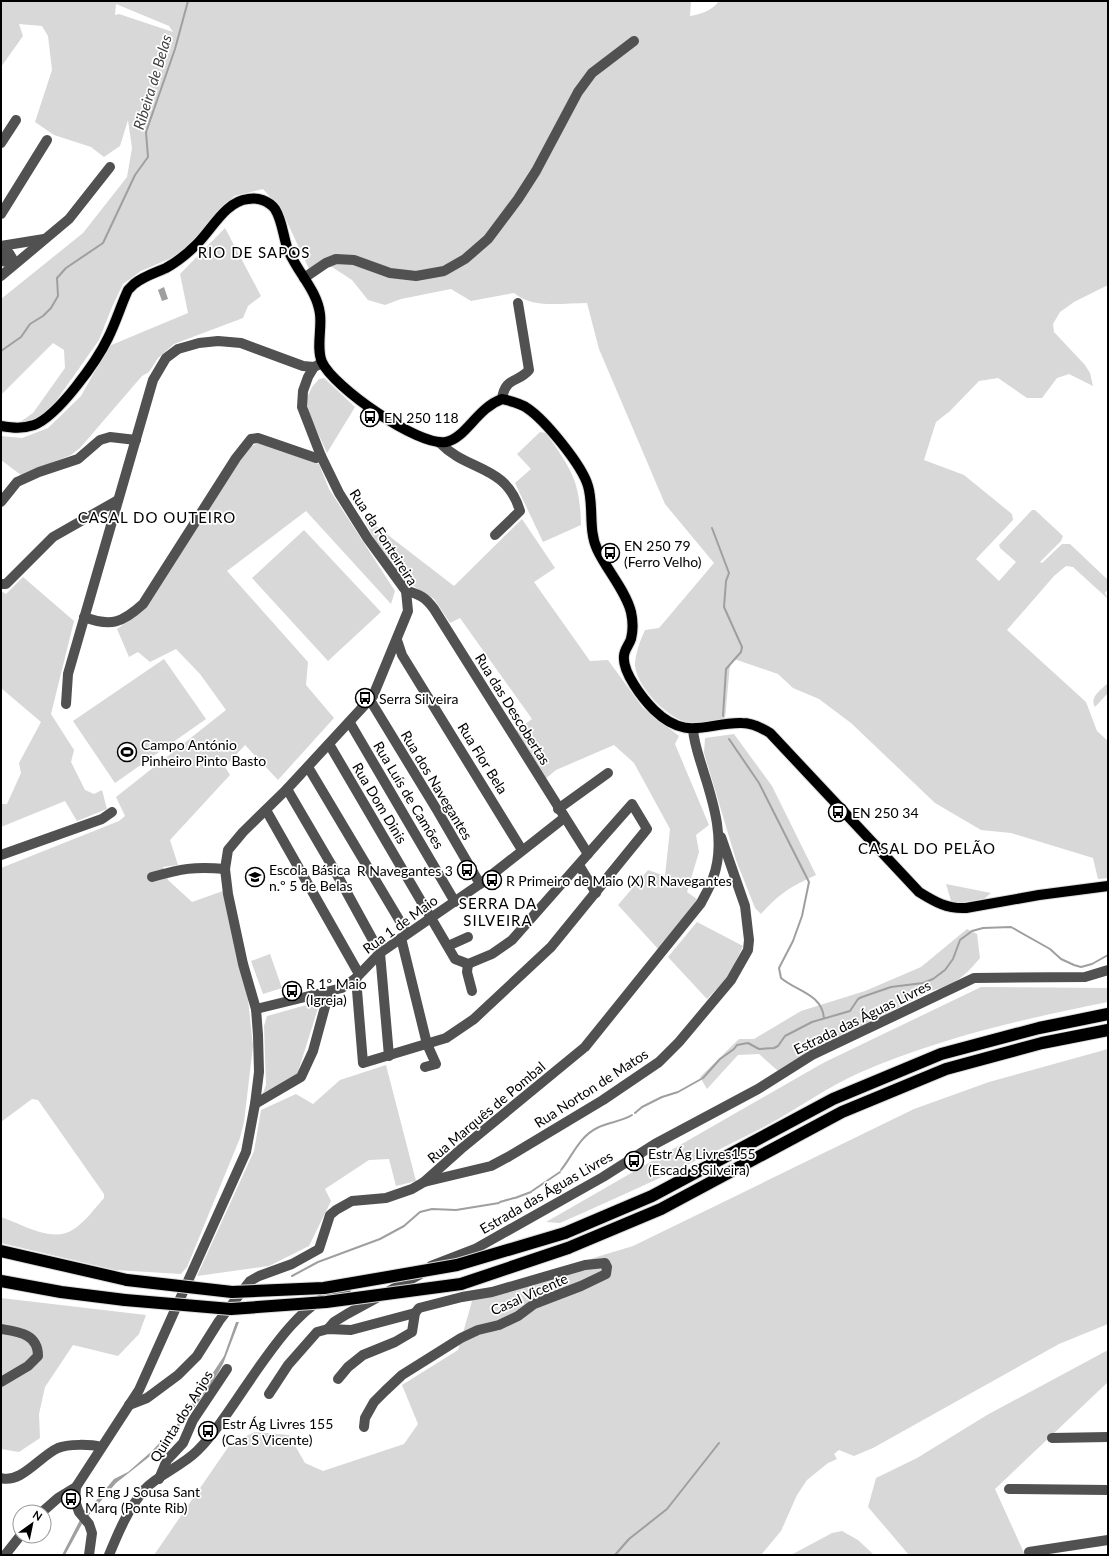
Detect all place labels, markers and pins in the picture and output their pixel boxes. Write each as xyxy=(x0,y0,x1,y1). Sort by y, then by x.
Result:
bus stop icon: EN 250 118 xyxy=(359,406,381,428)
place label: EN 250 118 xyxy=(384,409,459,426)
place label: EN 250 79 (Ferro Velho) xyxy=(624,537,702,570)
bus stop icon: EN 250 79 (Ferro Velho) xyxy=(599,542,621,564)
bus stop icon: Serra Silveira xyxy=(354,687,376,709)
place label: Serra Silveira xyxy=(379,690,459,707)
place label: Campo António Pinheiro Pinto Basto xyxy=(141,736,266,769)
sports icon: Campo António Pinheiro Pinto Basto xyxy=(116,741,138,763)
bus stop icon: EN 250 34 xyxy=(827,801,849,823)
place label: EN 250 34 xyxy=(852,804,919,821)
bus stop icon: R Navegantes 3 xyxy=(456,859,478,881)
place label: Escola Básica n.º 5 de Belas xyxy=(269,861,353,894)
place label: R Navegantes 3 xyxy=(357,862,453,879)
school or university icon: Escola Básica n.º 5 de Belas xyxy=(244,866,266,888)
bus stop icon: R Primeiro de Maio (X) R Navegantes xyxy=(481,869,503,891)
place label: R Primeiro de Maio (X) R Navegantes xyxy=(506,872,732,889)
place label: R 1º Maio (Igreja) xyxy=(306,975,367,1008)
bus stop icon: R 1º Maio (Igreja) xyxy=(281,980,303,1002)
place label: Estr Ág Livres155 (Escad S Silveira) xyxy=(648,1145,756,1178)
bus stop icon: Estr Ág Livres155 (Escad S Silveira) xyxy=(623,1150,645,1172)
place label: Estr Ág Livres 155 (Cas S Vicente) xyxy=(222,1415,333,1448)
bus stop icon: Estr Ág Livres 155 (Cas S Vicente) xyxy=(197,1420,219,1442)
place label: R Eng J Sousa Sant Marq (Ponte Rib) xyxy=(85,1483,200,1516)
bus stop icon: R Eng J Sousa Sant Marq (Ponte Rib) xyxy=(60,1488,82,1510)

